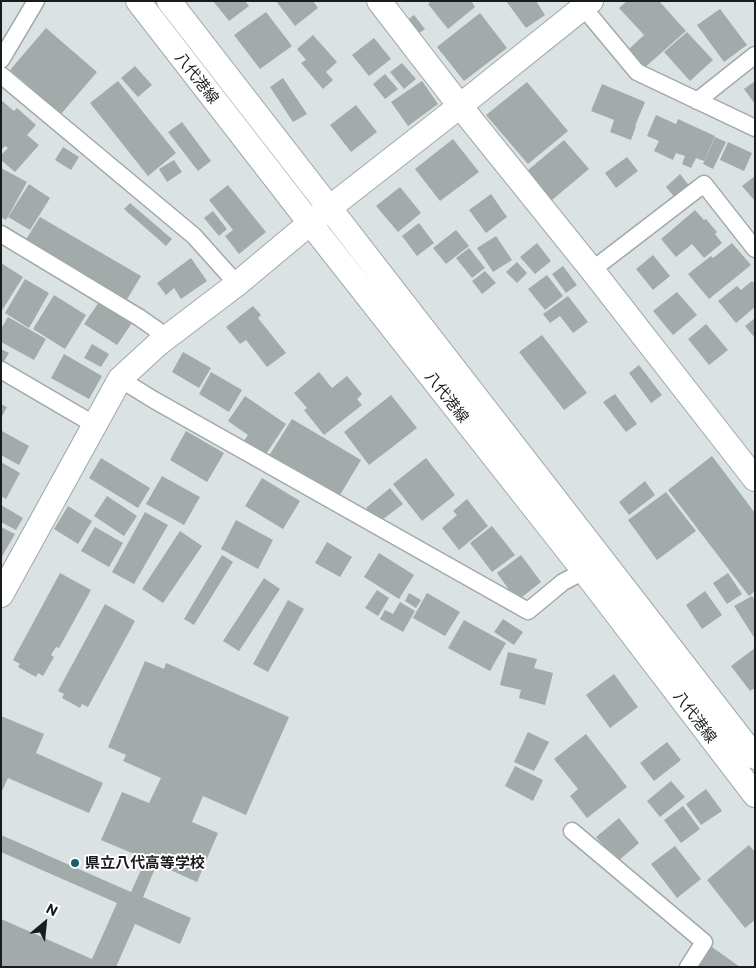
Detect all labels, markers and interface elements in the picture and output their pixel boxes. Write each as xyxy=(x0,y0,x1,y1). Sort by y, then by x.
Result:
street label: 八代港線 xyxy=(171,49,223,107)
street label: 八代港線 xyxy=(421,368,473,426)
street label: 八代港線 xyxy=(670,688,720,746)
place label: 県立八代高等学校 xyxy=(85,854,205,872)
marker: 県立八代高等学校 xyxy=(69,857,81,869)
north arrow xyxy=(20,898,70,948)
text: N xyxy=(44,899,61,919)

